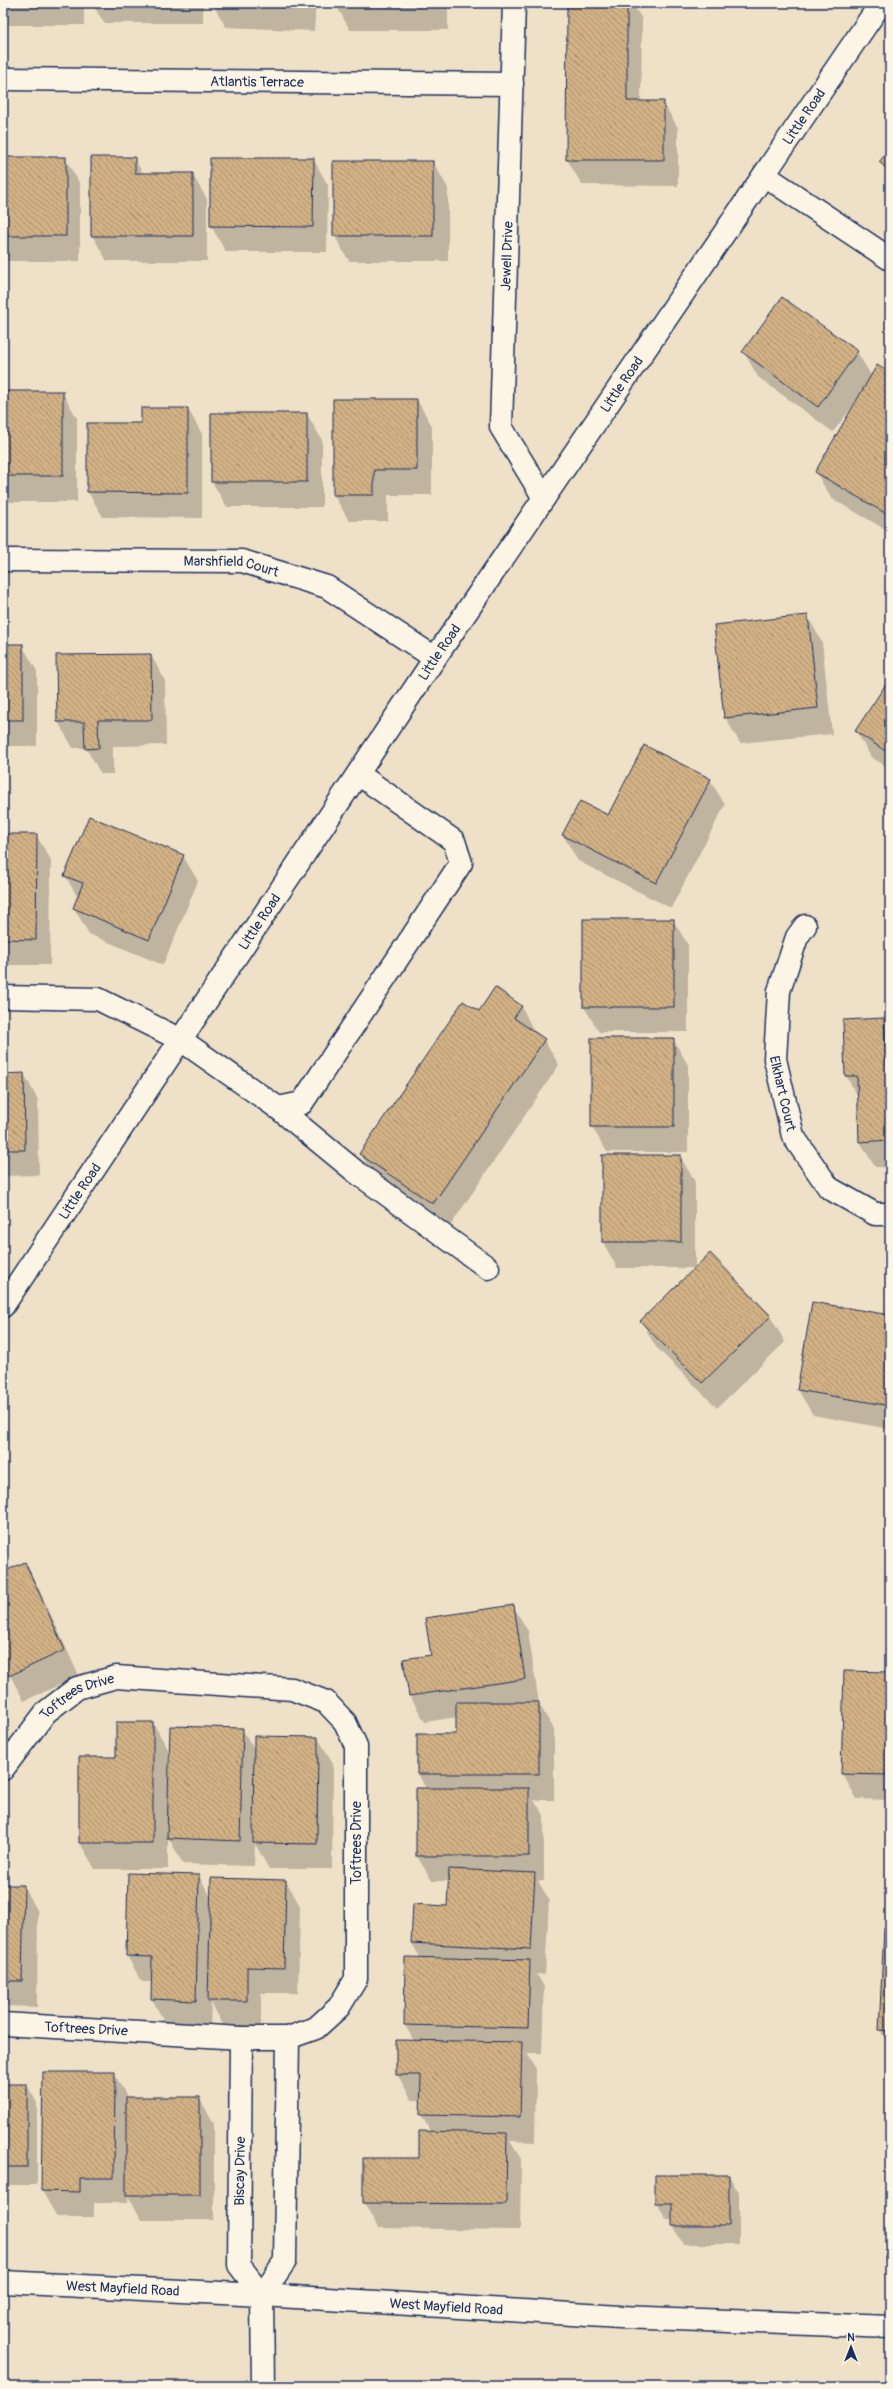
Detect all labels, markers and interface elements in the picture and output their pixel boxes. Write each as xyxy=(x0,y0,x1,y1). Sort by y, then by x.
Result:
street label: Atlantis Terrace xyxy=(210,73,304,90)
street label: Little Road xyxy=(779,85,829,148)
street label: Jewell Drive xyxy=(497,221,517,291)
street label: Little Road xyxy=(596,353,647,415)
street label: Marshfield Court xyxy=(184,552,281,580)
street label: Little Road xyxy=(414,621,464,683)
street label: Little Road xyxy=(234,890,284,953)
street label: Elkhart Court xyxy=(766,1054,800,1133)
street label: Little Road xyxy=(55,1160,104,1223)
street label: Toftrees Drive xyxy=(35,1669,116,1722)
street label: Toftrees Drive xyxy=(348,1801,365,1885)
street label: Toftrees Drive xyxy=(44,2018,128,2040)
street label: Biscay Drive xyxy=(231,2136,249,2206)
street label: West Mayfield Road xyxy=(66,2277,180,2299)
street label: West Mayfield Road xyxy=(389,2294,504,2318)
north arrow xyxy=(831,2327,871,2367)
text: N xyxy=(847,2331,855,2344)

